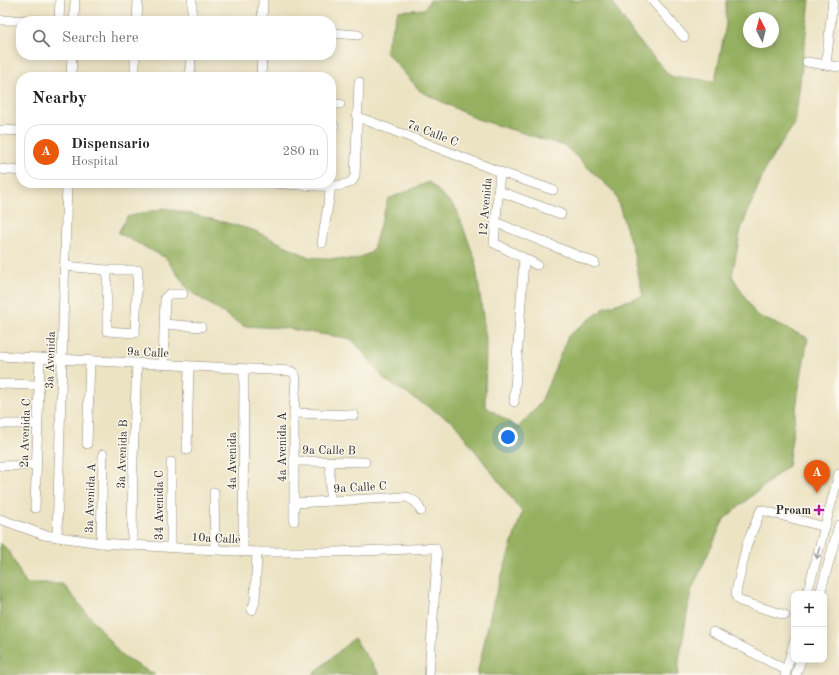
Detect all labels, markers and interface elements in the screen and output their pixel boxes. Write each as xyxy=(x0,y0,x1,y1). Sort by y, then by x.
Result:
north arrow xyxy=(743,12,779,48)
search box xyxy=(16,16,336,60)
icon: search xyxy=(30,27,52,49)
text: Search here xyxy=(62,31,139,46)
text: Nearby xyxy=(32,90,87,107)
street label: 7a Calle C xyxy=(405,119,460,149)
text: Dispensario xyxy=(71,137,150,152)
text: A xyxy=(41,145,51,158)
text: 280 m xyxy=(282,145,319,158)
text: Hospital xyxy=(71,155,118,168)
street label: 12 Avenida xyxy=(477,177,495,237)
street label: 3a Avenida xyxy=(44,331,58,389)
street label: 9a Calle xyxy=(127,346,170,360)
street label: 2a Avenida C xyxy=(19,398,33,468)
street label: 4a Avenida A xyxy=(277,412,289,482)
street label: 3a Avenida B xyxy=(116,419,130,489)
your location xyxy=(498,427,518,447)
street label: 4a Avenida xyxy=(227,432,239,490)
street label: 9a Calle B xyxy=(302,445,356,457)
pin: A xyxy=(804,460,830,493)
street label: 3a Avenida A xyxy=(84,463,98,533)
street label: 34 Avenida C xyxy=(154,470,166,540)
street label: 9a Calle C xyxy=(333,481,387,495)
place label: Proam xyxy=(776,505,811,517)
marker: Proam xyxy=(814,505,824,515)
street label: 10a Calle xyxy=(191,532,241,546)
one-way arrow xyxy=(814,546,822,559)
map controls xyxy=(791,591,827,663)
button: + xyxy=(791,591,827,627)
button: − xyxy=(791,627,827,663)

